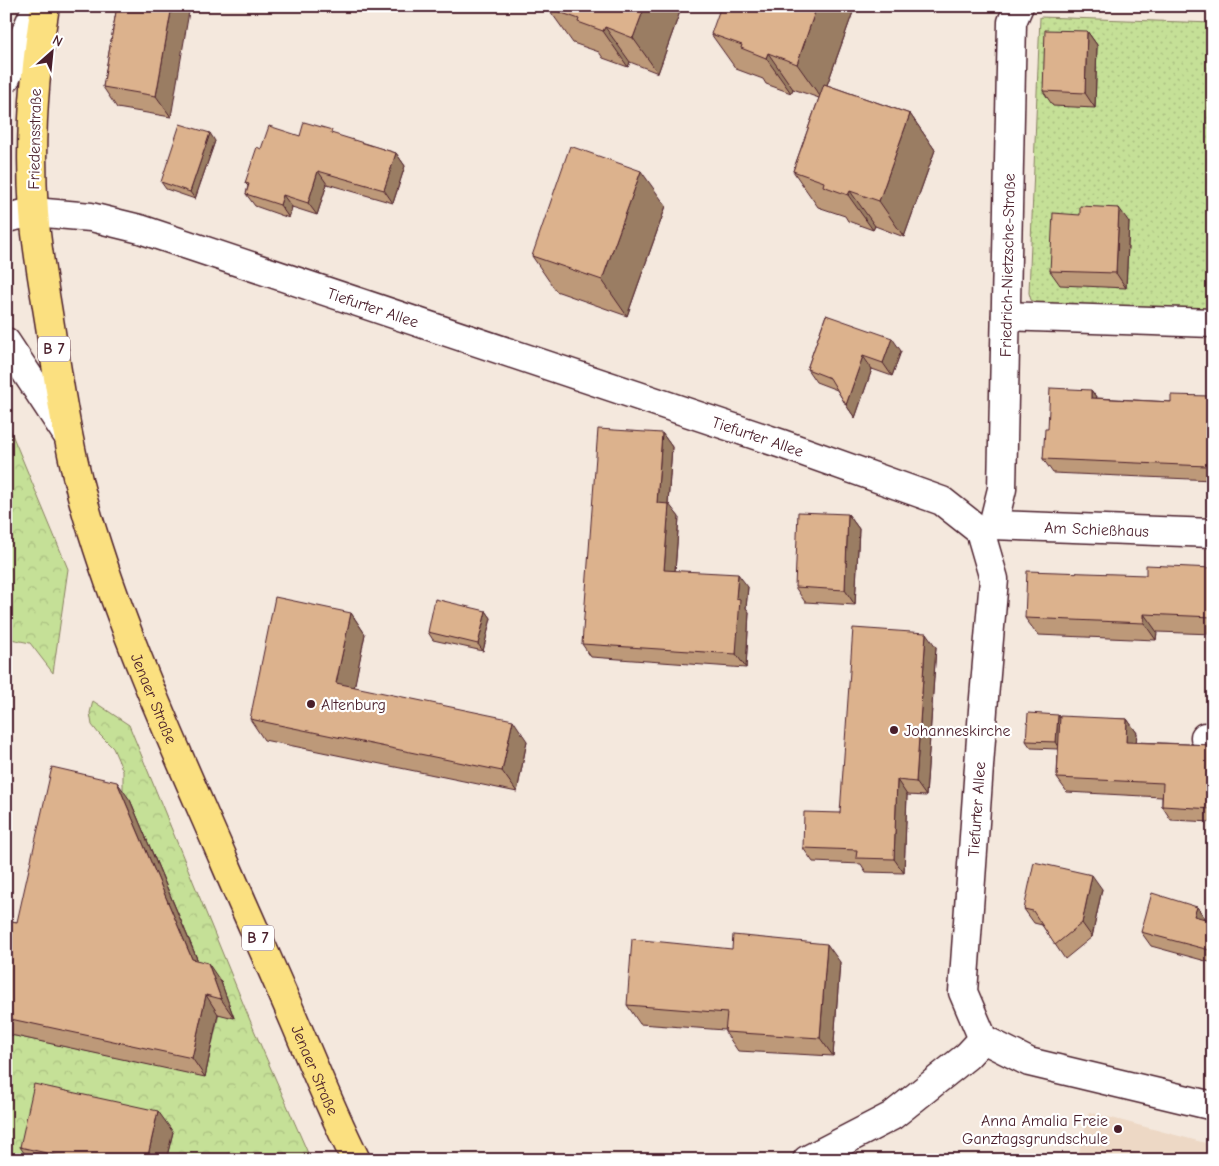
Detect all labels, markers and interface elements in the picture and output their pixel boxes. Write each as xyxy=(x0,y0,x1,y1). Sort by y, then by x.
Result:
north arrow xyxy=(28,28,78,78)
text: N xyxy=(50,31,66,51)
street label: Friedensstraße xyxy=(25,88,45,190)
street label: Friedrich-Nietzsche-Straße xyxy=(997,173,1019,357)
street label: Tiefurter Allee xyxy=(325,284,421,332)
road number: B 7 xyxy=(38,336,70,362)
street label: Tiefurter Allee xyxy=(710,413,806,461)
street label: Am Schießhaus xyxy=(1044,519,1150,541)
street label: Jenaer Straße xyxy=(127,651,180,747)
place label: Altenburg xyxy=(321,696,386,714)
marker: Altenburg xyxy=(305,698,317,710)
place label: Johanneskirche xyxy=(904,722,1011,740)
marker: Johanneskirche xyxy=(888,724,900,736)
street label: Tiefurter Allee xyxy=(965,761,989,857)
road number: B 7 xyxy=(242,926,274,950)
street label: Jenaer Straße xyxy=(287,1023,342,1118)
place label: Anna Amalia Freie Ganztagsgrundschule xyxy=(962,1112,1108,1148)
marker: Anna Amalia Freie Ganztagsgrundschule xyxy=(1112,1123,1124,1135)

